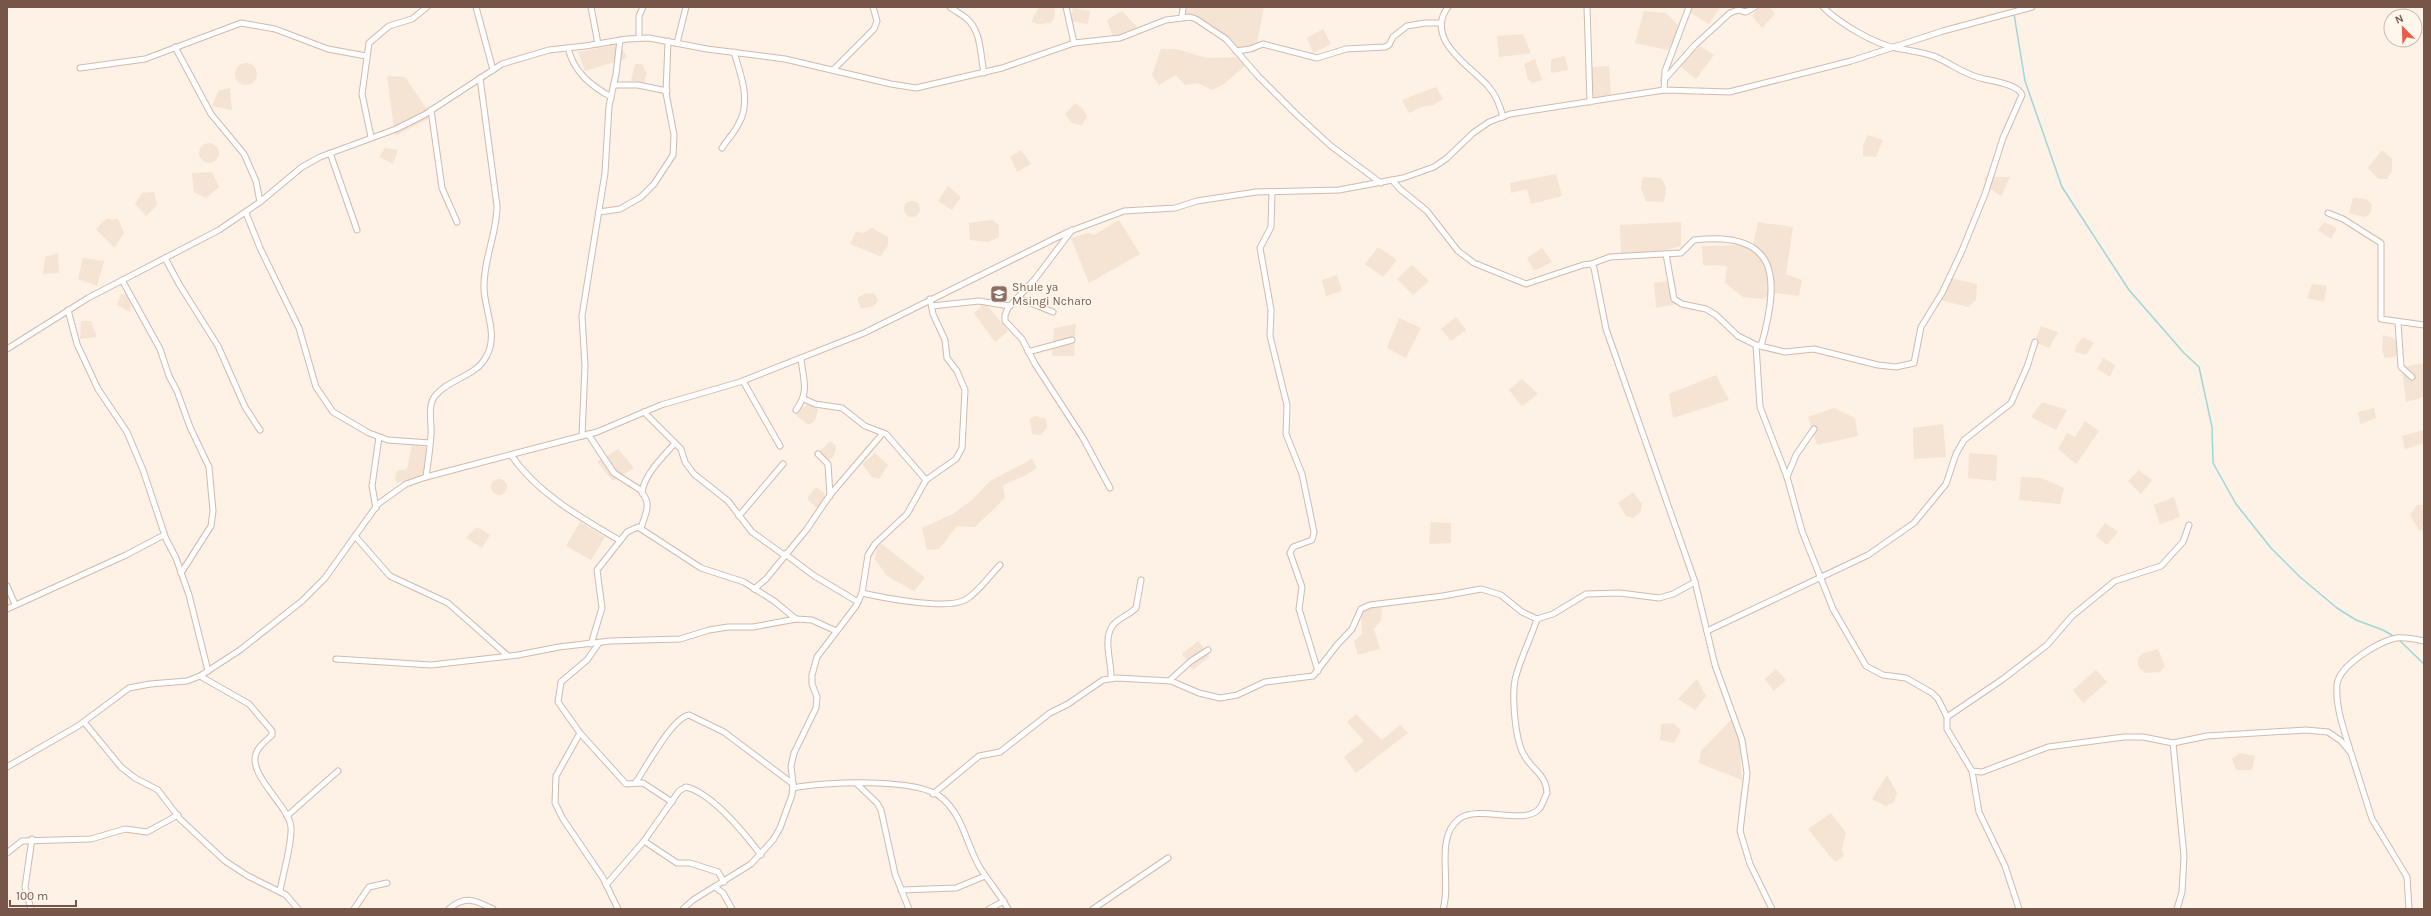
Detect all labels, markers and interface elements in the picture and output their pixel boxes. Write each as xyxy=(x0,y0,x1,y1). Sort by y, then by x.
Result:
north arrow xyxy=(2383,8,2423,48)
text: N xyxy=(2393,12,2405,27)
place label: Shule ya Msingi Ncharo xyxy=(1012,280,1092,308)
school or university icon: Shule ya Msingi Ncharo xyxy=(989,284,1009,304)
scale bar xyxy=(10,882,76,908)
text: 100 m xyxy=(16,889,48,903)

